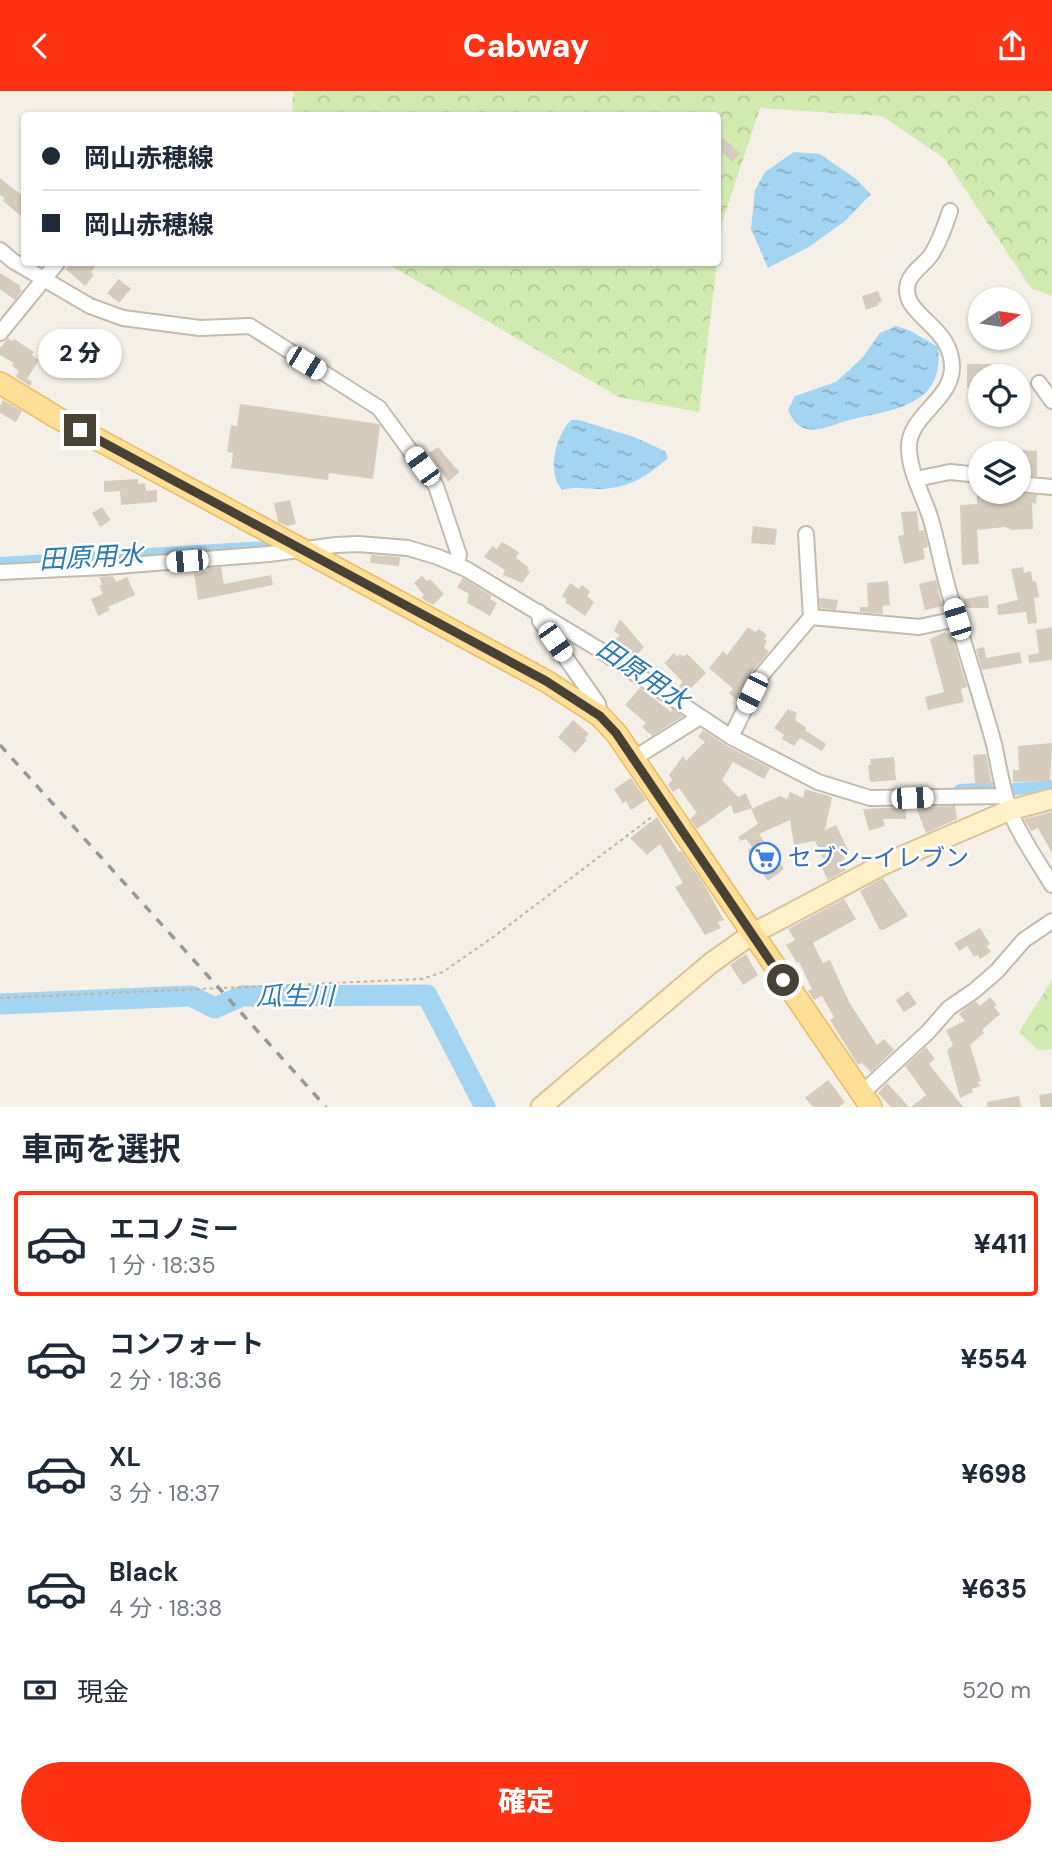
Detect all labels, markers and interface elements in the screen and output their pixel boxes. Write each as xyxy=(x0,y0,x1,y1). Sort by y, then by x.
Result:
text: Cabway xyxy=(463,25,589,67)
icon: back xyxy=(21,27,59,65)
icon: share xyxy=(993,27,1031,65)
text: 岡山赤穂線 xyxy=(84,141,214,175)
text: 岡山赤穂線 xyxy=(84,208,214,242)
north arrow xyxy=(968,287,1031,350)
map controls xyxy=(968,287,1031,504)
callout: 2 分 xyxy=(38,329,122,377)
text: 2 分 xyxy=(59,338,101,368)
car xyxy=(283,343,330,383)
button: locate xyxy=(968,364,1031,427)
route end xyxy=(64,414,96,446)
button: layers xyxy=(968,441,1031,504)
car xyxy=(402,443,443,489)
water label: 田原用水 xyxy=(38,537,147,577)
car xyxy=(166,549,209,573)
car xyxy=(941,596,974,642)
car xyxy=(535,619,576,665)
water label: 田原用水 xyxy=(590,631,698,719)
car xyxy=(734,670,771,716)
car xyxy=(891,787,934,809)
supermarket icon: セブン-イレブン xyxy=(748,841,782,875)
place label: セブン-イレブン xyxy=(788,842,969,873)
route start xyxy=(767,964,799,996)
water label: 瓜生川 xyxy=(256,979,337,1013)
text: 車両を選択 xyxy=(21,1128,181,1170)
icon: car xyxy=(25,1212,88,1275)
text: エコノミー xyxy=(109,1212,239,1246)
text: ¥411 xyxy=(974,1227,1027,1261)
text: 1 分 · 18:35 xyxy=(109,1250,216,1280)
icon: car xyxy=(25,1327,88,1390)
text: コンフォート xyxy=(109,1327,264,1361)
text: ¥554 xyxy=(961,1342,1027,1376)
text: 2 分 · 18:36 xyxy=(109,1365,222,1395)
text: XL xyxy=(109,1440,141,1474)
icon: car xyxy=(25,1442,88,1505)
text: ¥698 xyxy=(961,1457,1027,1491)
text: 3 分 · 18:37 xyxy=(109,1478,220,1508)
text: Black xyxy=(109,1555,179,1589)
icon: car xyxy=(25,1557,88,1620)
text: ¥635 xyxy=(962,1572,1027,1606)
text: 4 分 · 18:38 xyxy=(109,1593,222,1623)
icon: cash xyxy=(21,1671,59,1709)
text: 現金 xyxy=(77,1675,129,1709)
text: 520 m xyxy=(962,1675,1031,1705)
button: 確定 xyxy=(21,1762,1031,1842)

